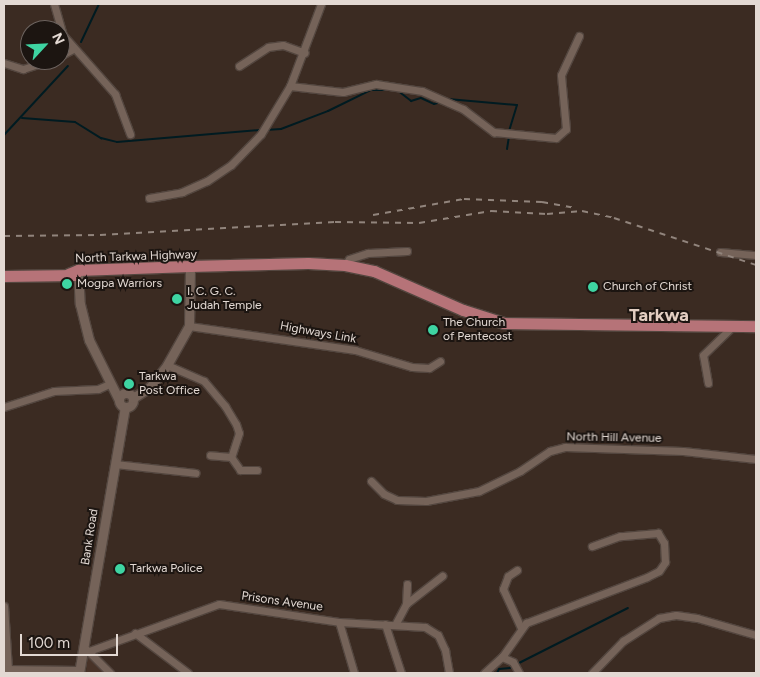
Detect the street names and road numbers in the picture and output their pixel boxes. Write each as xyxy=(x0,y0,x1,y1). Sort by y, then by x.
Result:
street label: North Tarkwa Highway xyxy=(75,248,197,266)
street label: Highways Link xyxy=(279,319,357,347)
street label: North Hill Avenue xyxy=(566,430,662,446)
street label: Bank Road xyxy=(78,508,102,566)
street label: Prisons Avenue xyxy=(240,589,324,615)

